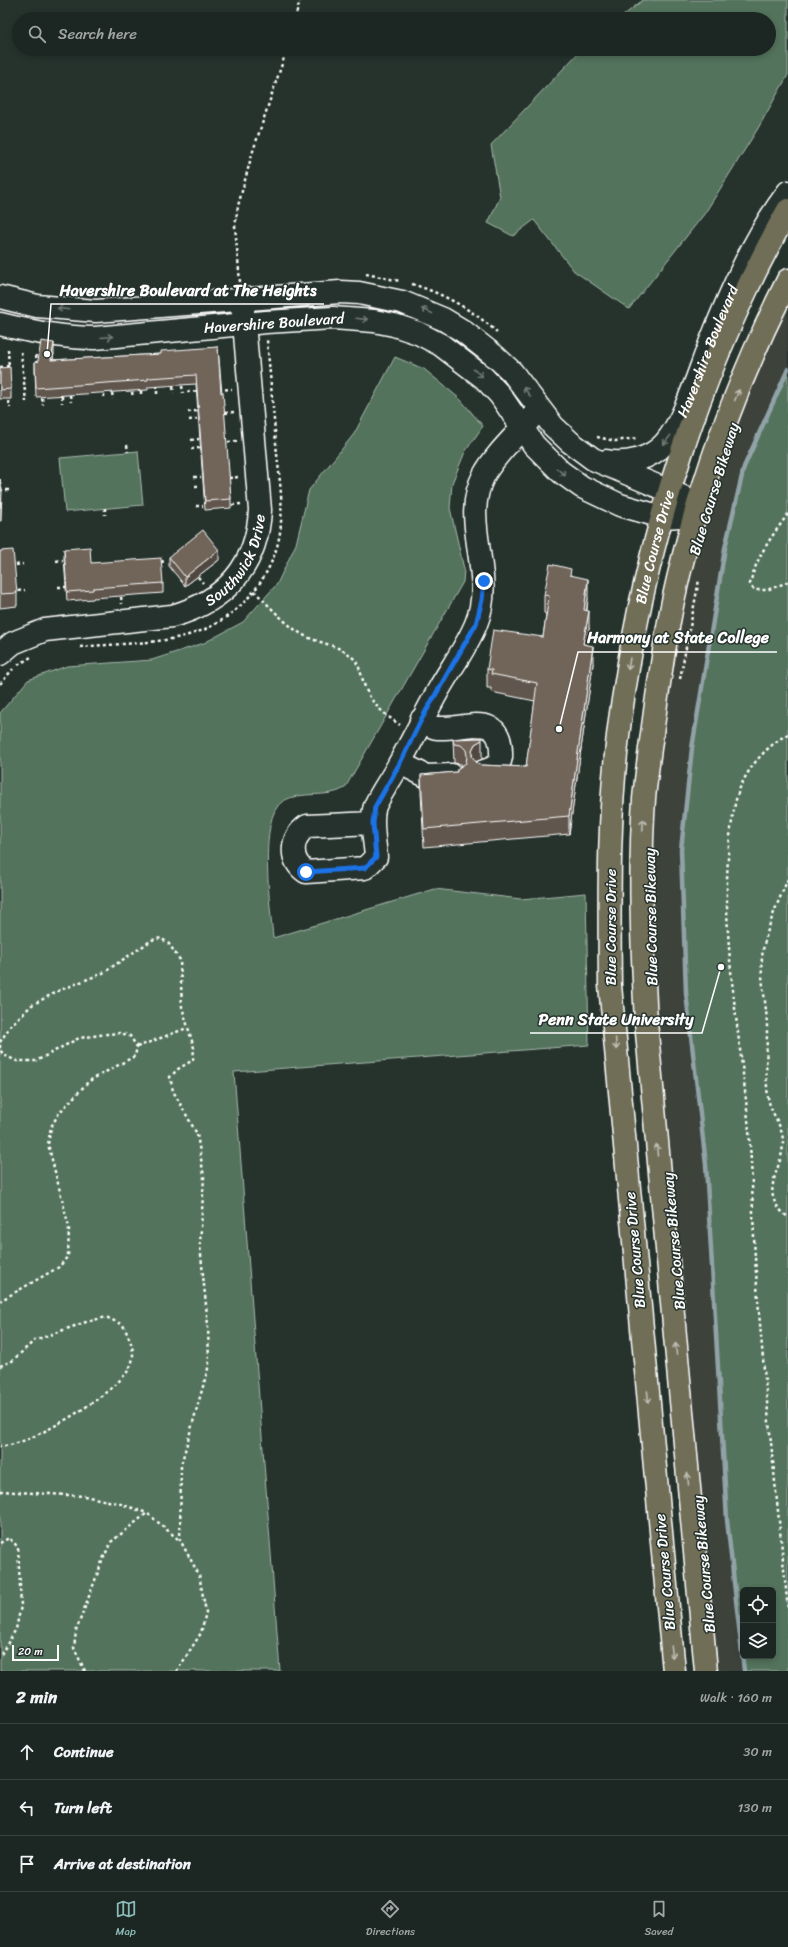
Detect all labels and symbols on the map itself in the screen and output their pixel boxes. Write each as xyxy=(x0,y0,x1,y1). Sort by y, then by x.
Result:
callout: Havershire Boulevard at The Heights xyxy=(51,276,324,304)
text: Havershire Boulevard at The Heights xyxy=(59,276,317,305)
street label: Havershire Boulevard xyxy=(670,280,746,422)
one-way arrow xyxy=(57,305,70,313)
street label: Havershire Boulevard xyxy=(203,305,346,341)
one-way arrow xyxy=(421,307,433,314)
one-way arrow xyxy=(355,315,368,323)
one-way arrow xyxy=(100,333,113,340)
one-way arrow xyxy=(472,368,483,377)
one-way arrow xyxy=(523,386,531,397)
one-way arrow xyxy=(734,390,741,402)
street label: Blue Course Bikeway xyxy=(681,419,747,559)
one-way arrow xyxy=(663,435,672,445)
one-way arrow xyxy=(556,467,567,476)
street label: Blue Course Drive xyxy=(628,486,682,606)
street label: Southwick Drive xyxy=(199,513,273,613)
route end xyxy=(475,572,493,590)
text: Harmony at State College xyxy=(586,623,770,652)
callout: Harmony at State College xyxy=(578,624,777,652)
one-way arrow xyxy=(625,657,633,670)
one-way arrow xyxy=(639,819,647,832)
street label: Blue Course Bikeway xyxy=(637,848,665,986)
route start xyxy=(297,863,315,881)
street label: Blue Course Drive xyxy=(598,868,624,985)
callout: Penn State University xyxy=(530,1005,702,1033)
text: Penn State University xyxy=(538,1005,694,1034)
one-way arrow xyxy=(612,1037,620,1050)
one-way arrow xyxy=(653,1144,661,1157)
street label: Blue Course Bikeway xyxy=(655,1171,693,1311)
street label: Blue Course Drive xyxy=(617,1190,653,1309)
one-way arrow xyxy=(672,1343,680,1356)
one-way arrow xyxy=(644,1390,652,1403)
one-way arrow xyxy=(684,1473,692,1486)
street label: Blue Course Bikeway xyxy=(685,1494,723,1634)
street label: Blue Course Drive xyxy=(647,1512,683,1631)
scale bar xyxy=(12,1643,59,1662)
one-way arrow xyxy=(668,1645,675,1658)

